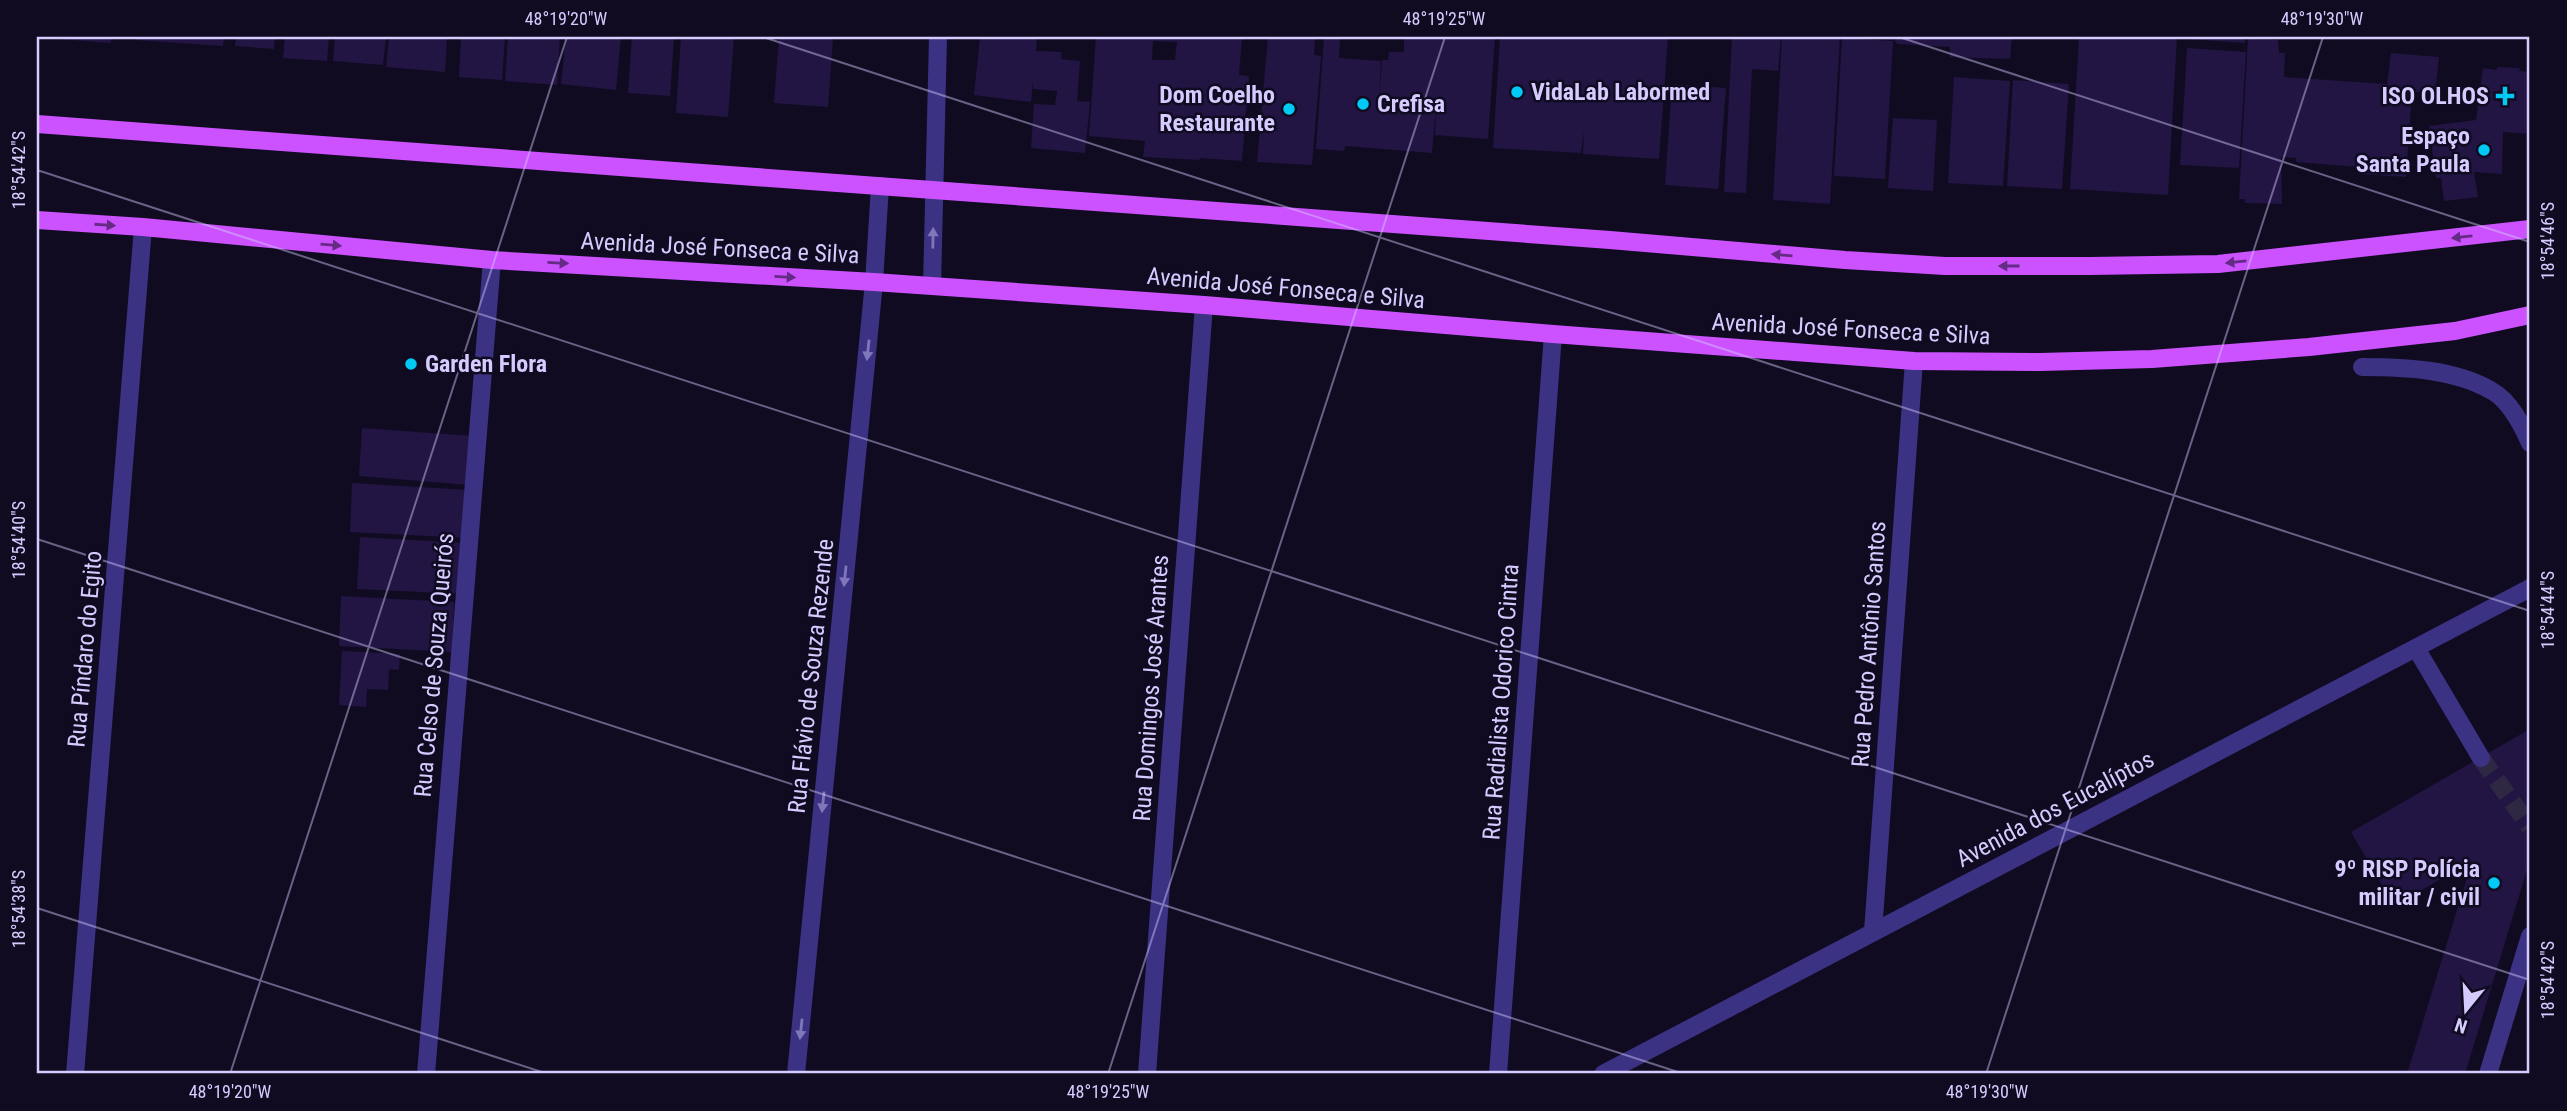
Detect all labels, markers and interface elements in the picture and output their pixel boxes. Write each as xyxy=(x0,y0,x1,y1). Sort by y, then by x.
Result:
text: 48°19'20"W xyxy=(525,8,608,29)
text: 48°19'25"W xyxy=(1403,8,1486,29)
text: 48°19'30"W xyxy=(2281,8,2364,29)
place label: VidaLab Labormed xyxy=(1531,78,1710,106)
place label: Dom Coelho Restaurante xyxy=(1159,81,1275,137)
place label: ISO OLHOS xyxy=(2381,82,2489,110)
marker: VidaLab Labormed xyxy=(1509,84,1525,100)
marker: ISO OLHOS xyxy=(2495,86,2515,106)
place label: Crefisa xyxy=(1377,90,1445,118)
marker: Crefisa xyxy=(1355,96,1371,112)
marker: Dom Coelho Restaurante xyxy=(1281,101,1297,117)
place label: Espaço Santa Paula xyxy=(2356,122,2470,178)
text: 18°54'42"S xyxy=(8,131,29,209)
marker: Espaço Santa Paula xyxy=(2476,142,2492,158)
text: 18°54'46"S xyxy=(2537,202,2558,280)
one-way arrow xyxy=(94,220,116,231)
street label: Avenida José Fonseca e Silva xyxy=(580,227,860,269)
one-way arrow xyxy=(927,227,939,249)
one-way arrow xyxy=(2451,232,2473,243)
one-way arrow xyxy=(321,240,343,251)
one-way arrow xyxy=(1771,249,1793,260)
one-way arrow xyxy=(2225,256,2247,267)
one-way arrow xyxy=(547,258,569,269)
one-way arrow xyxy=(1998,260,2020,272)
street label: Avenida José Fonseca e Silva xyxy=(1146,262,1426,314)
one-way arrow xyxy=(775,271,797,282)
street label: Avenida José Fonseca e Silva xyxy=(1711,308,1991,350)
one-way arrow xyxy=(862,339,873,361)
place label: Garden Flora xyxy=(425,350,547,378)
marker: Garden Flora xyxy=(403,356,419,372)
text: 18°54'40"S xyxy=(8,501,29,579)
street label: Rua Pedro Antônio Santos xyxy=(1846,520,1892,768)
street label: Rua Celso de Souza Queirós xyxy=(408,532,460,798)
street label: Rua Flávio de Souza Rezende xyxy=(783,537,839,815)
street label: Rua Píndaro do Egito xyxy=(62,549,108,749)
street label: Rua Domingos José Arantes xyxy=(1128,554,1174,822)
street label: Rua Radialista Odorico Cintra xyxy=(1477,563,1525,841)
one-way arrow xyxy=(840,565,851,587)
text: 18°54'44"S xyxy=(2537,571,2558,649)
street label: Avenida dos Eucalíptos xyxy=(1951,745,2159,873)
one-way arrow xyxy=(817,792,828,814)
place label: 9º RISP Polícia militar / civil xyxy=(2335,855,2480,911)
text: 18°54'38"S xyxy=(8,870,29,948)
marker: 9º RISP Polícia militar / civil xyxy=(2486,875,2502,891)
text: 18°54'42"S xyxy=(2537,941,2558,1019)
north arrow xyxy=(2430,974,2500,1044)
text: N xyxy=(2452,1013,2470,1038)
one-way arrow xyxy=(795,1018,806,1040)
text: 48°19'20"W xyxy=(189,1081,272,1102)
text: 48°19'25"W xyxy=(1067,1081,1150,1102)
text: 48°19'30"W xyxy=(1946,1081,2029,1102)

